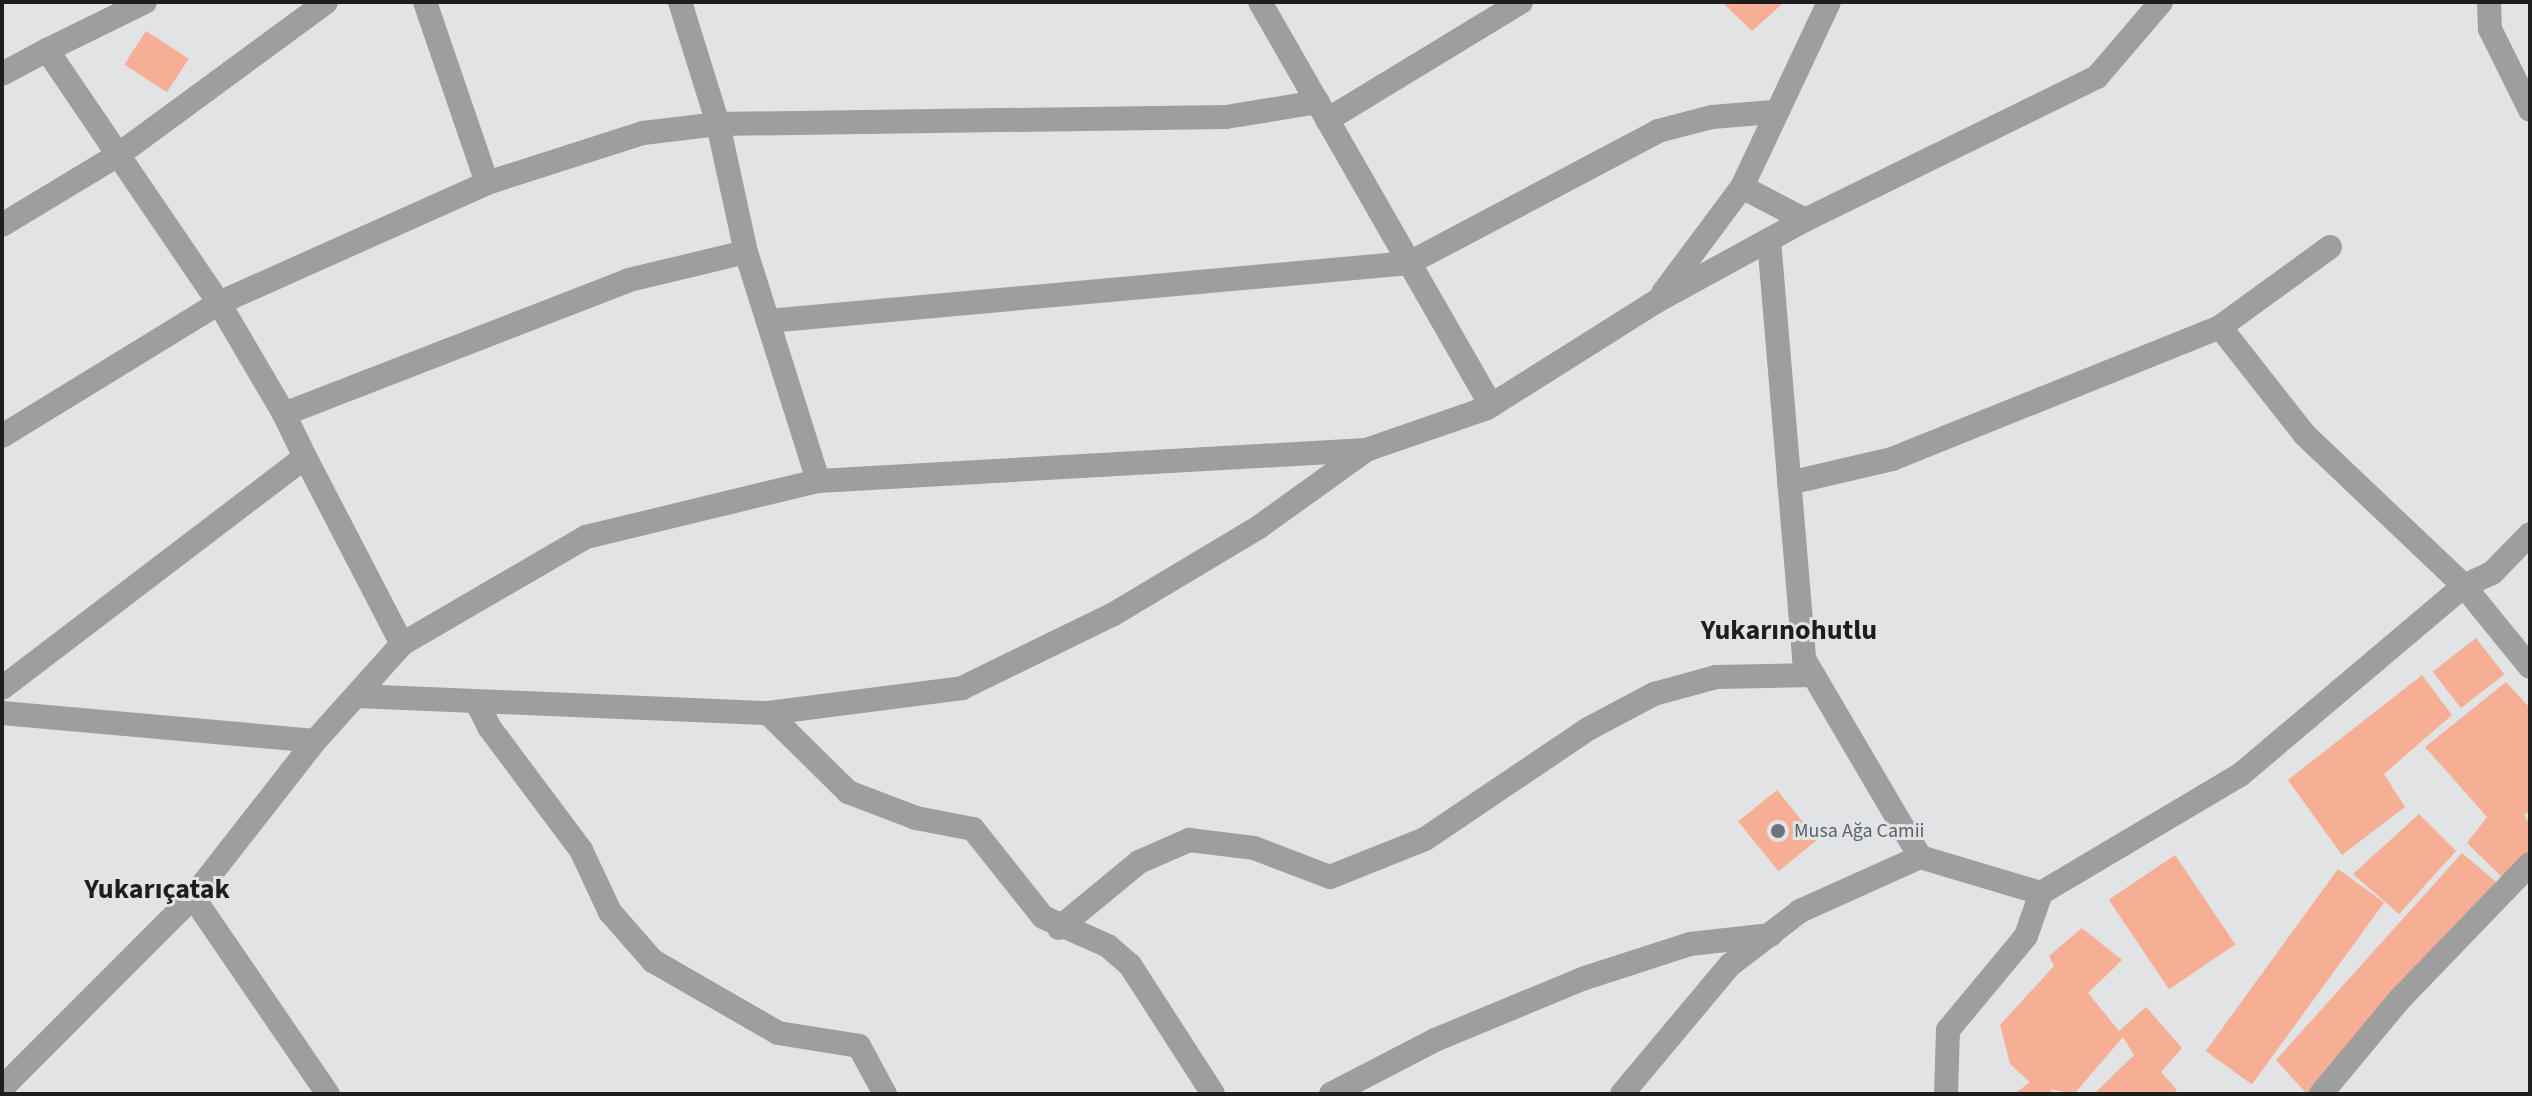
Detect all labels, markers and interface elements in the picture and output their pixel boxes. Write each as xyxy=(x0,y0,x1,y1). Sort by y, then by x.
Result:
district label: Yukarınohutlu xyxy=(1701,613,1877,647)
place label: Musa Ağa Camii xyxy=(1794,819,1924,843)
marker: Musa Ağa Camii xyxy=(1769,822,1787,840)
district label: Yukarıçatak xyxy=(84,872,230,906)

